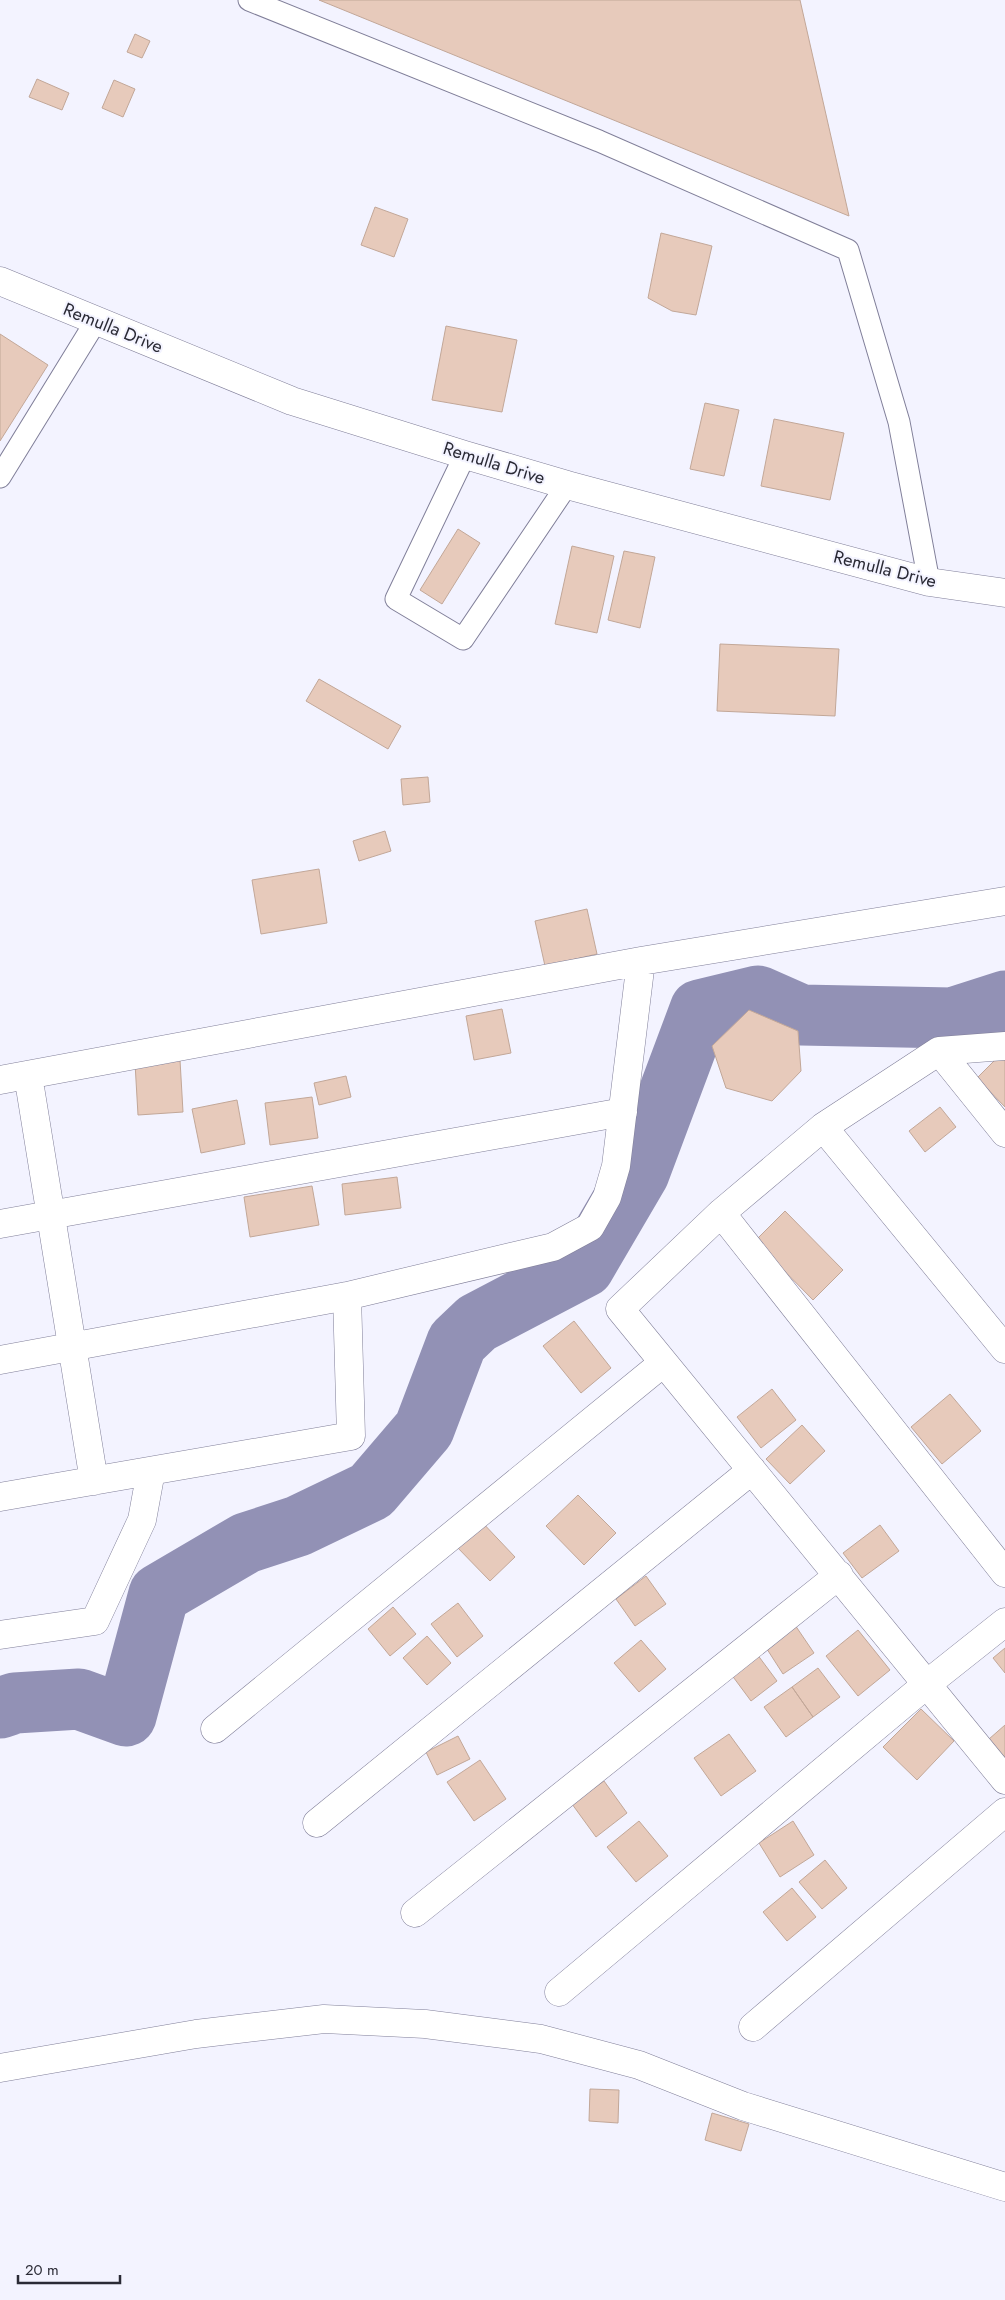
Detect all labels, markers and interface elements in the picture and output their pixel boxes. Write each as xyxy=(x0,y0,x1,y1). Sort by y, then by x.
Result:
street label: Remulla Drive xyxy=(59,296,167,360)
street label: Remulla Drive xyxy=(440,435,548,491)
street label: Remulla Drive xyxy=(831,544,939,594)
scale bar xyxy=(18,2252,120,2284)
text: 20 m xyxy=(25,2259,59,2281)

